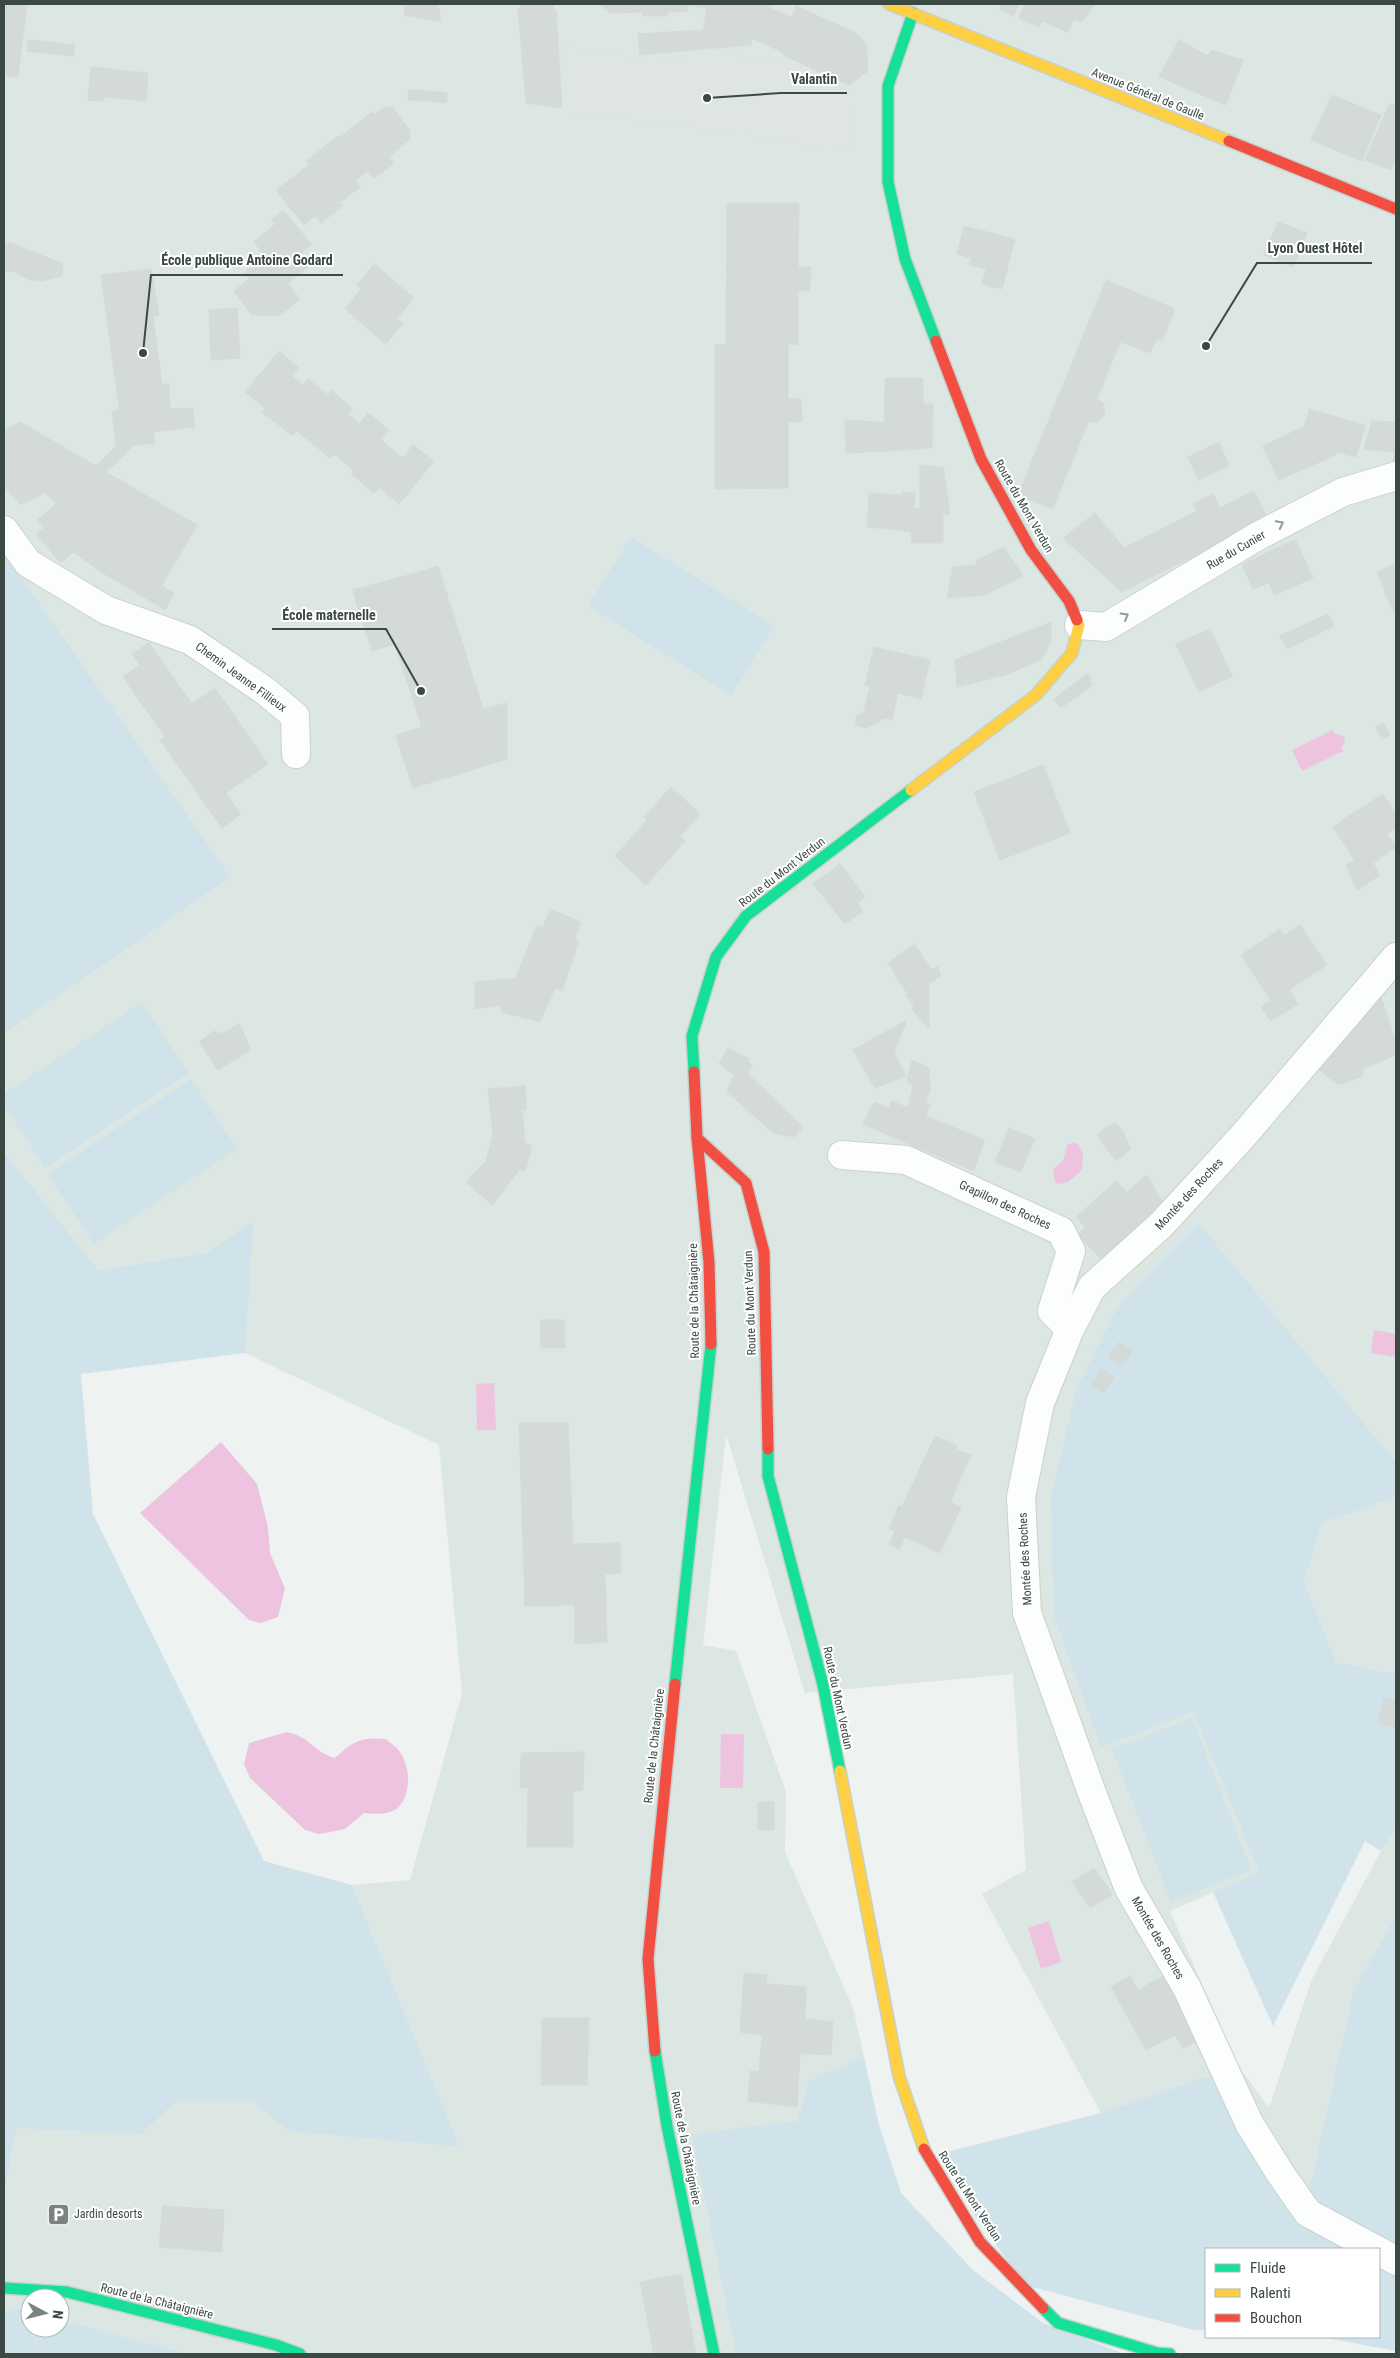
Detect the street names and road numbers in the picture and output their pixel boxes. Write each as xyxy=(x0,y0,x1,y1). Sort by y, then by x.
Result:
street label: Avenue Général de Gaulle xyxy=(1090,65,1207,123)
street label: Route du Mont Verdun xyxy=(992,457,1056,555)
street label: Rue du Cunier xyxy=(1204,527,1268,572)
street label: Chemin Jeanne Fillieux xyxy=(193,639,289,715)
street label: Route du Mont Verdun xyxy=(736,834,828,910)
street label: Montée des Roches xyxy=(1152,1155,1226,1233)
street label: Grapillon des Roches xyxy=(957,1178,1053,1232)
street label: Route de la Châtaignière xyxy=(686,1243,702,1359)
street label: Route du Mont Verdun xyxy=(741,1250,759,1356)
street label: Montée des Roches xyxy=(1016,1512,1034,1606)
street label: Route du Mont Verdun xyxy=(820,1645,856,1751)
street label: Route de la Châtaignière xyxy=(641,1688,667,1804)
street label: Montée des Roches xyxy=(1129,1894,1187,1982)
street label: Route de la Châtaignière xyxy=(668,2090,704,2206)
street label: Route du Mont Verdun xyxy=(936,2148,1005,2244)
street label: Route de la Châtaignière xyxy=(99,2280,215,2322)

